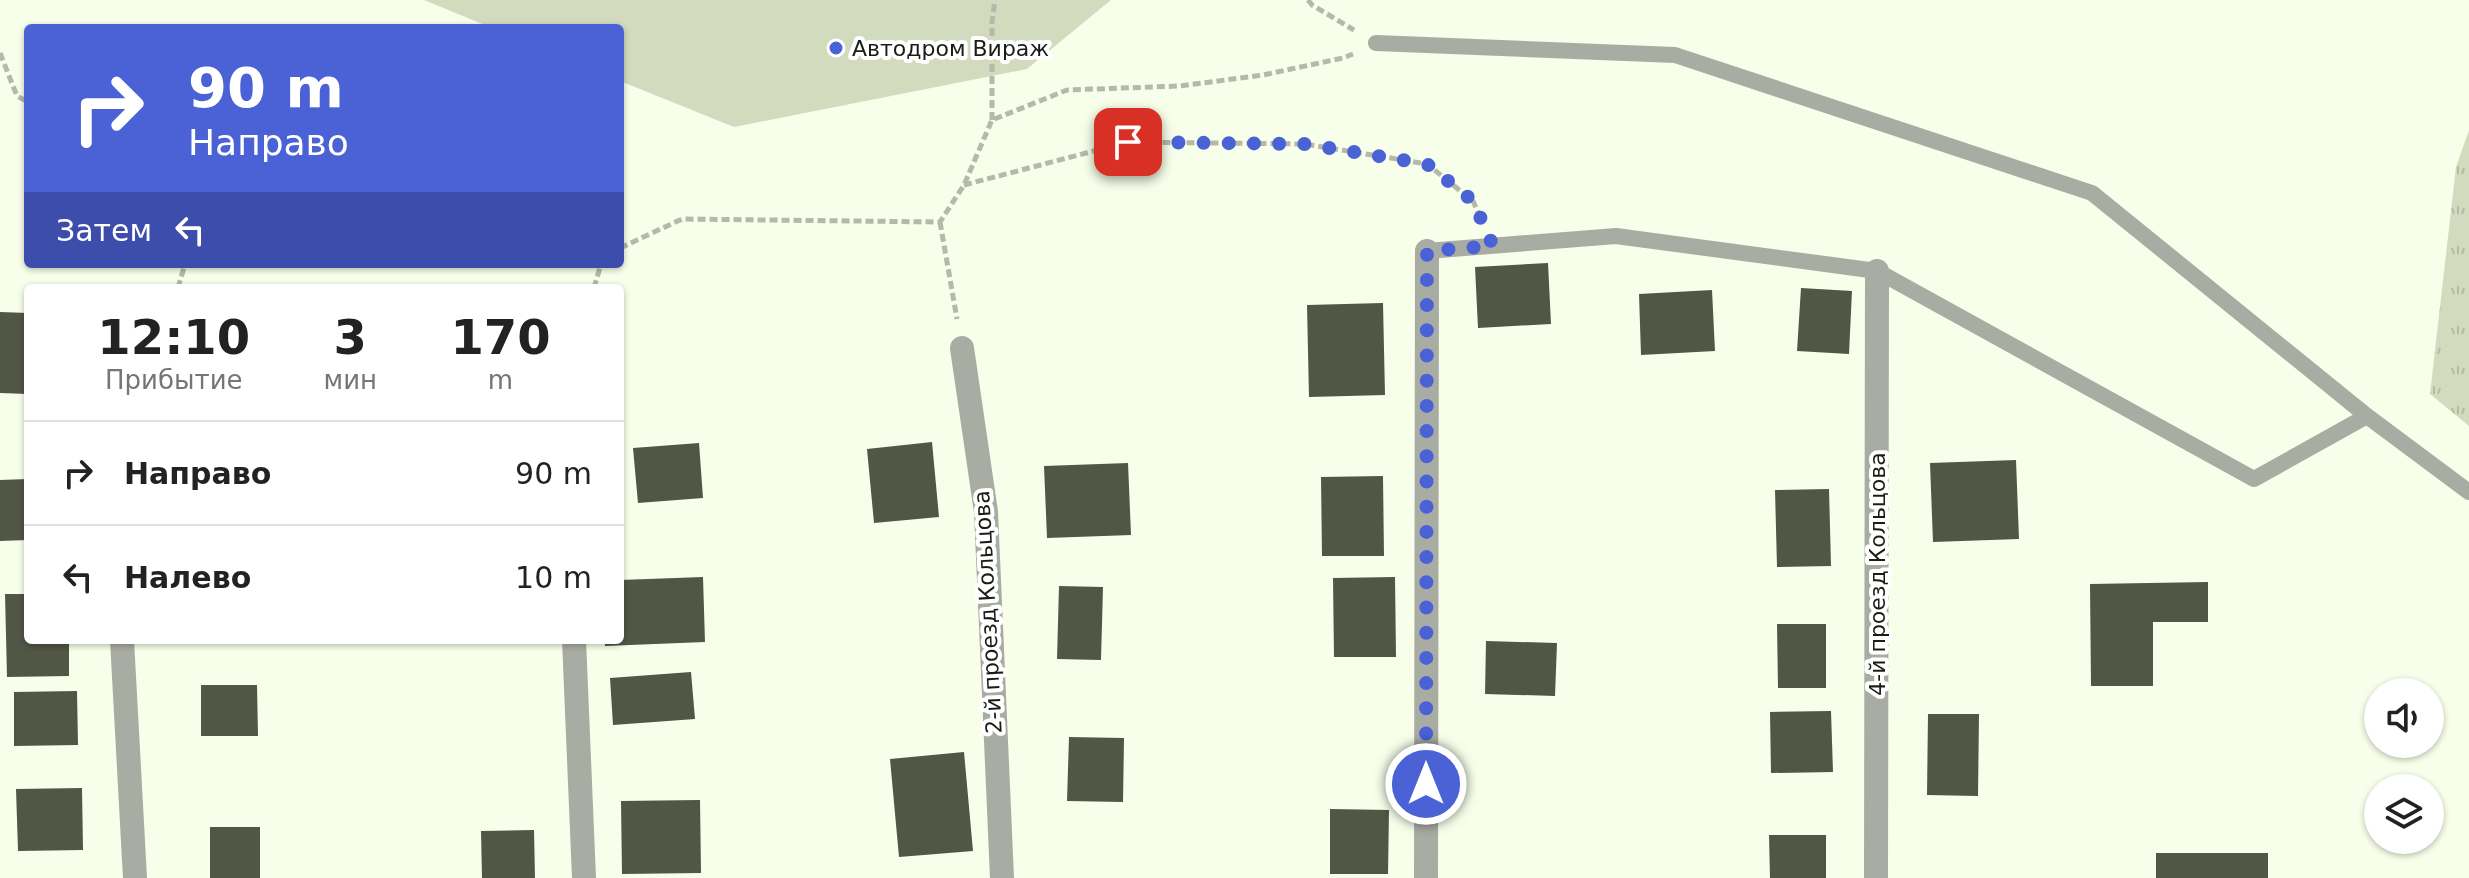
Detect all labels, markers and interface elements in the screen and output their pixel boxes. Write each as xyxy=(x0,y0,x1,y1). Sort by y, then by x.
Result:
place label: Автодром Вираж xyxy=(852,36,1049,61)
marker: Автодром Вираж xyxy=(827,39,845,57)
text: 90 m xyxy=(188,55,344,120)
icon: right xyxy=(56,56,160,160)
pin xyxy=(1094,108,1162,176)
icon: arrive xyxy=(1106,120,1150,164)
text: Направо xyxy=(188,122,349,163)
icon: left xyxy=(168,208,212,252)
text: Затем xyxy=(56,213,152,248)
text: 12:10 xyxy=(97,309,250,365)
text: 3 xyxy=(334,309,367,365)
text: 170 xyxy=(450,309,551,365)
text: Прибытие xyxy=(105,365,243,395)
text: мин xyxy=(324,365,377,395)
text: m xyxy=(488,365,513,395)
icon: right xyxy=(56,451,100,495)
street label: 4-й проезд Кольцова xyxy=(1865,452,1890,696)
text: Направо xyxy=(124,456,271,491)
text: 90 m xyxy=(515,456,592,491)
street label: 2-й проезд Кольцова xyxy=(969,490,1007,734)
icon: left xyxy=(56,555,100,599)
text: Налево xyxy=(124,560,251,595)
text: 10 m xyxy=(515,560,592,595)
map controls xyxy=(2364,678,2444,854)
button: sound xyxy=(2364,678,2444,758)
position arrow xyxy=(1384,742,1468,826)
button: layers xyxy=(2364,774,2444,854)

